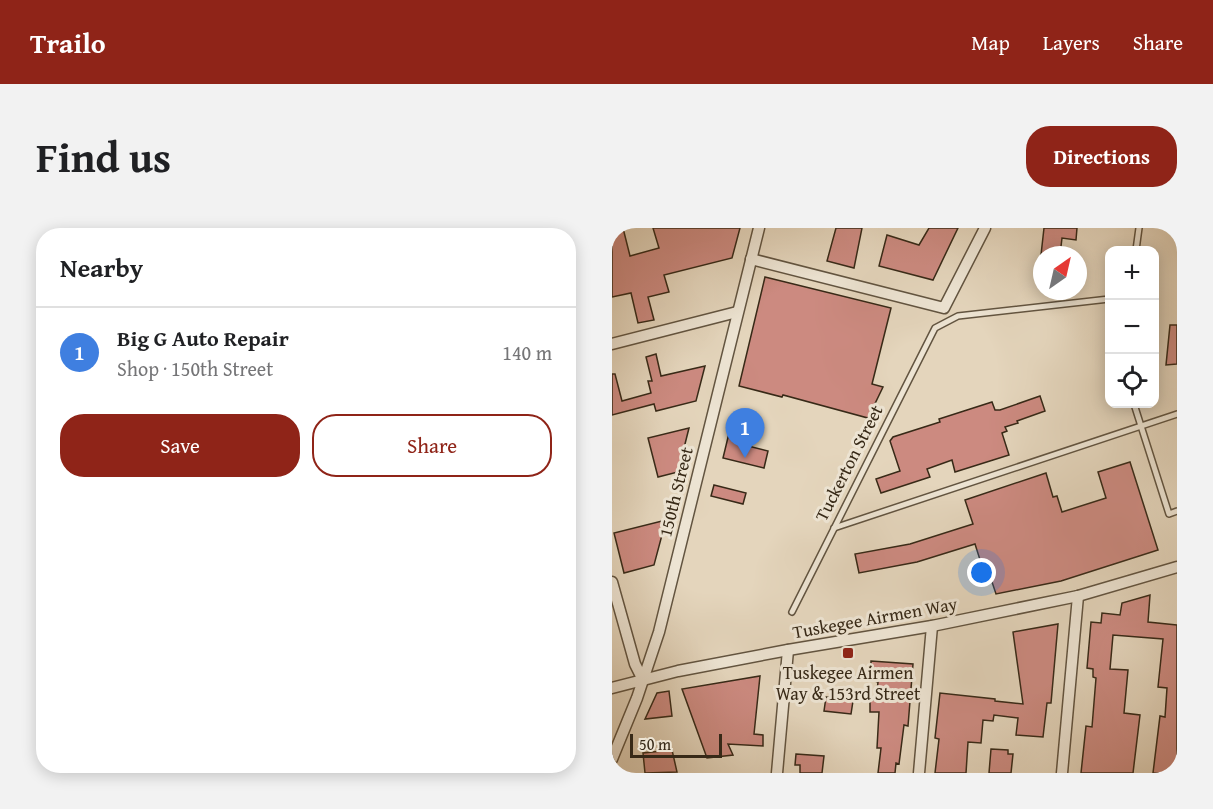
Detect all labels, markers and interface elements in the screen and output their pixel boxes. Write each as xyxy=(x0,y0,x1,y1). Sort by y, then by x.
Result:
text: Trailo xyxy=(30,22,106,63)
text: Map xyxy=(971,27,1010,58)
text: Layers xyxy=(1043,27,1100,58)
text: Share xyxy=(1133,27,1183,58)
text: Find us xyxy=(36,126,171,187)
button: Directions xyxy=(1026,126,1177,187)
north arrow xyxy=(1033,246,1087,300)
map controls xyxy=(1105,246,1159,408)
button: + xyxy=(1105,246,1159,300)
text: Nearby xyxy=(60,248,143,287)
button: − xyxy=(1105,300,1159,354)
text: Big G Auto Repair xyxy=(117,322,289,354)
text: 1 xyxy=(74,338,85,367)
text: 140 m xyxy=(502,338,552,367)
text: Shop · 150th Street xyxy=(117,354,273,383)
button: locate xyxy=(1105,354,1159,408)
street label: Tuckerton Street xyxy=(808,399,890,526)
pin: 1 xyxy=(726,408,764,458)
button: Save xyxy=(60,414,300,477)
button: Share xyxy=(312,414,552,477)
street label: 150th Street xyxy=(651,443,700,540)
your location xyxy=(967,558,996,587)
street label: Tuskegee Airmen Way xyxy=(790,590,959,645)
marker: Tuskegee Airmen Way & 153rd Street xyxy=(841,646,855,660)
place label: Tuskegee Airmen Way & 153rd Street xyxy=(776,659,921,707)
scale bar xyxy=(630,731,722,758)
text: 50 m xyxy=(639,732,671,756)

